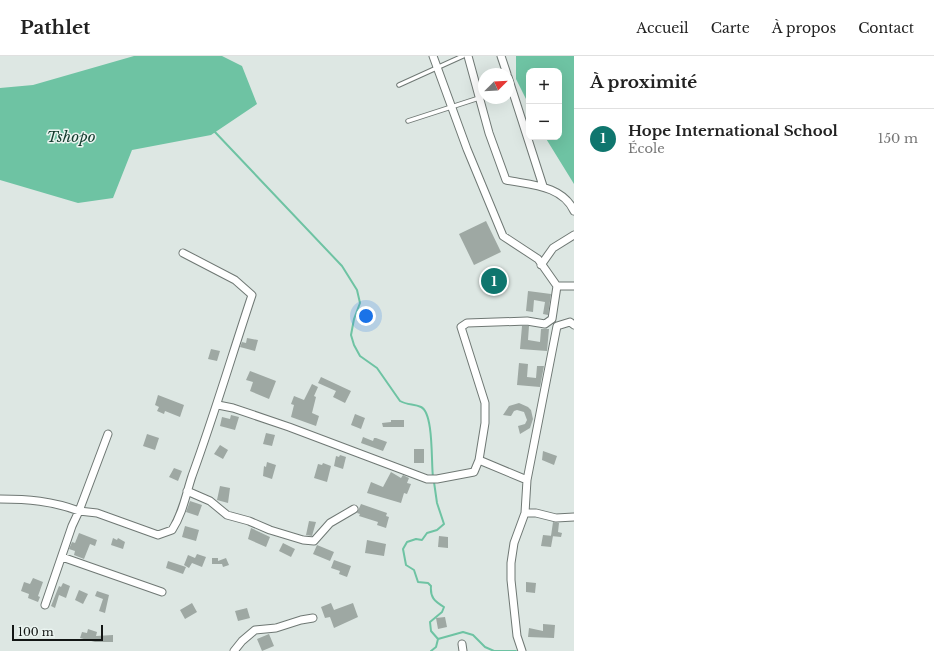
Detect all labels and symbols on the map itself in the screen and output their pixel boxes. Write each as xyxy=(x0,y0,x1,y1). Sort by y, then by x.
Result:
north arrow xyxy=(478,68,514,104)
water label: Tshopo xyxy=(47,127,96,146)
pin: 1 xyxy=(481,266,507,296)
your location xyxy=(356,306,376,326)
scale bar xyxy=(12,623,103,642)

